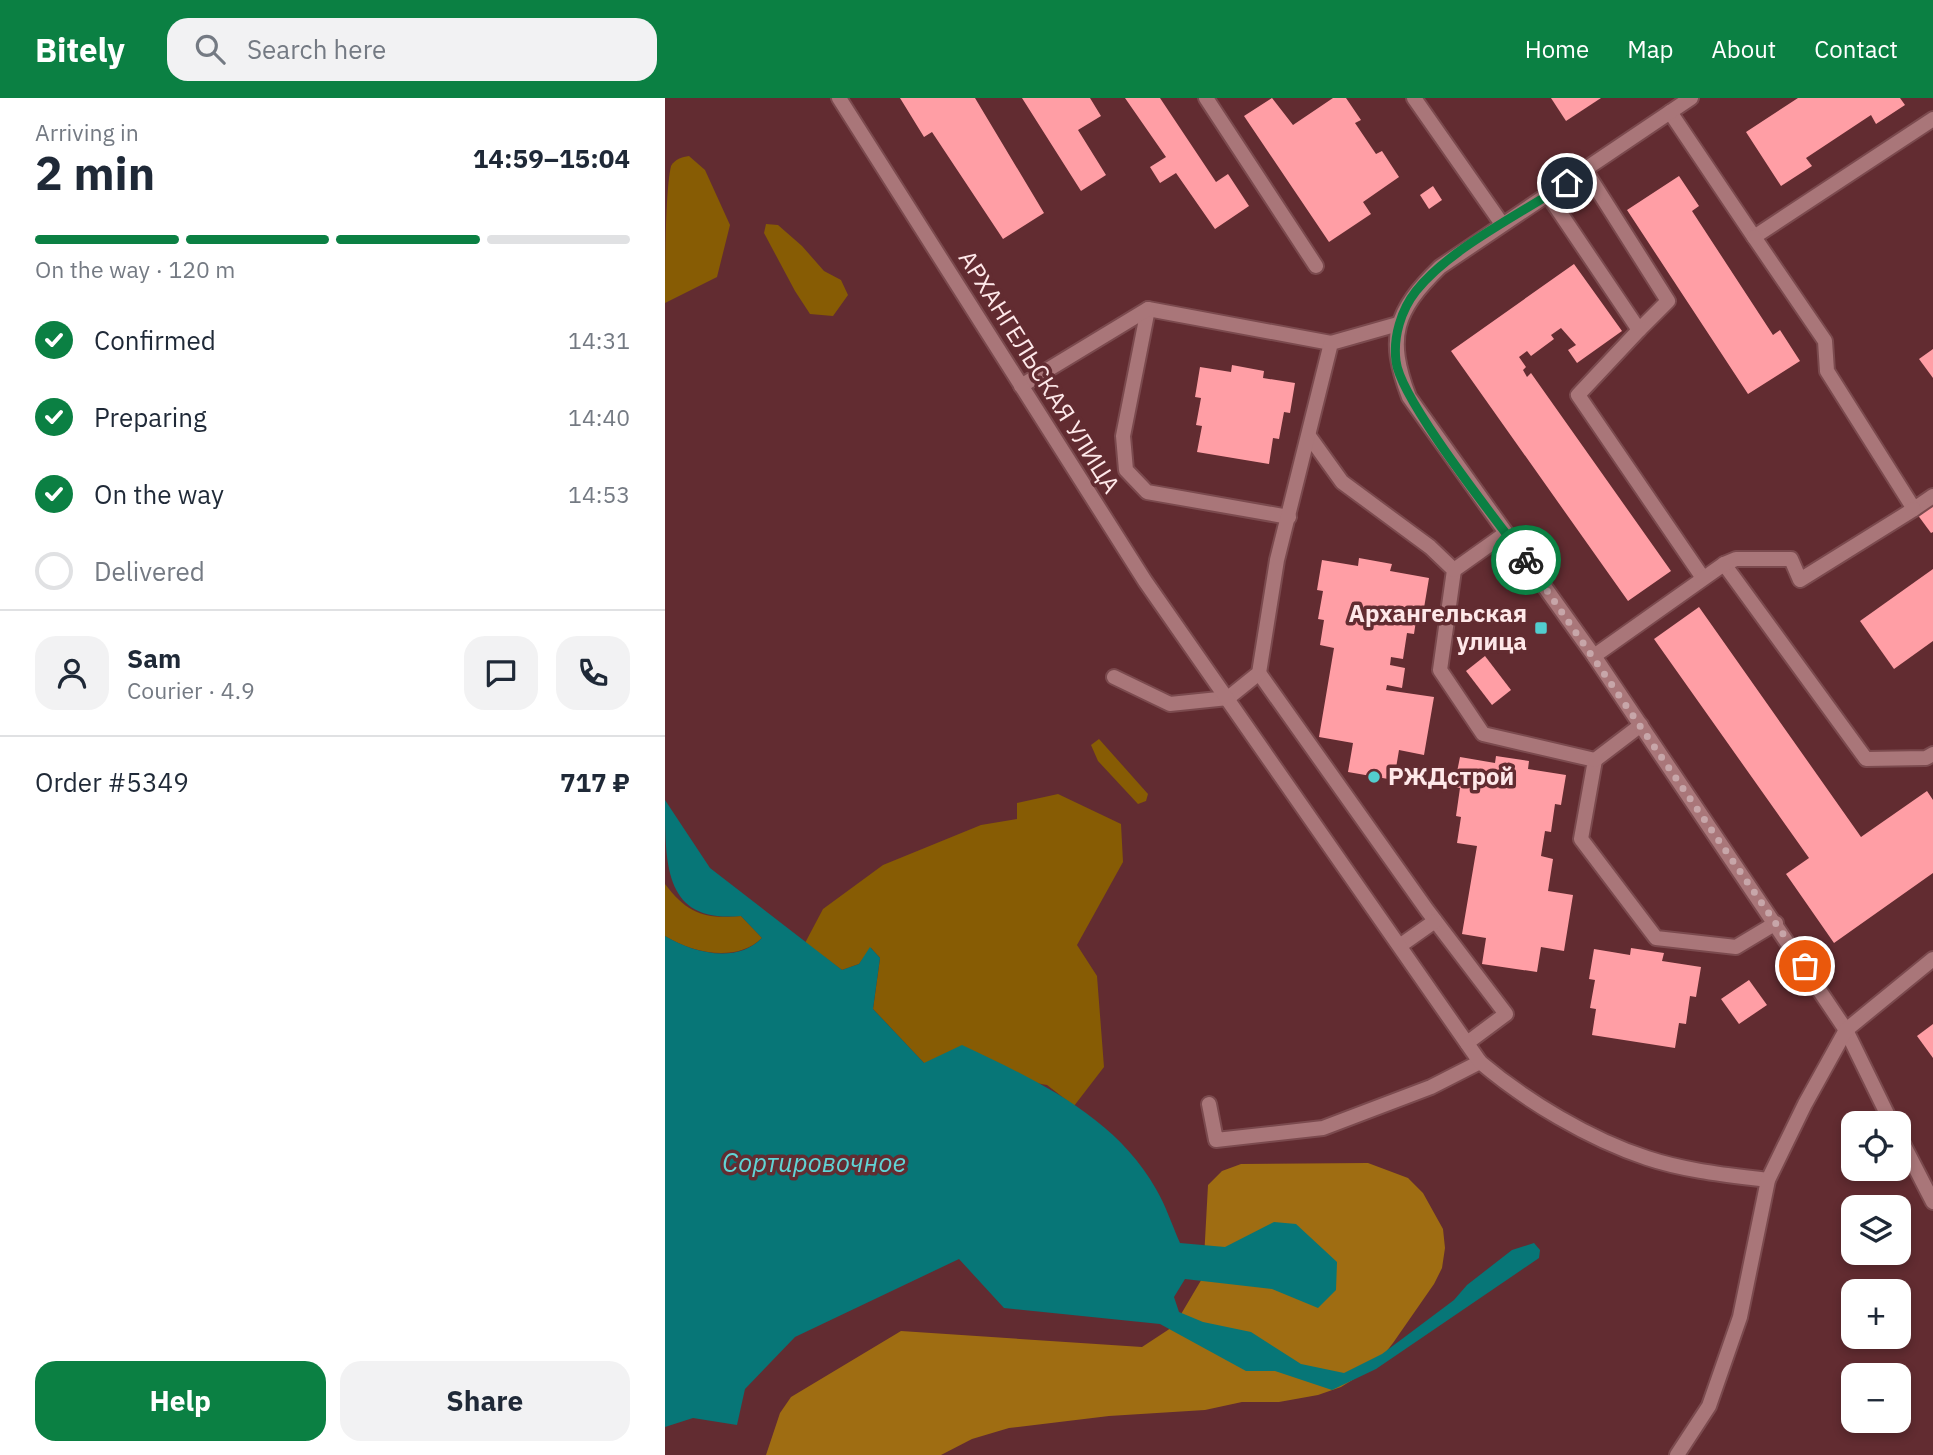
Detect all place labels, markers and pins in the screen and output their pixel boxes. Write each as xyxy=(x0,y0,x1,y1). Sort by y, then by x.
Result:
pin xyxy=(1537,153,1597,213)
place label: Архангельская улица xyxy=(1349,597,1527,657)
marker: Архангельская улица xyxy=(1533,620,1549,636)
place label: РЖДстрой xyxy=(1388,760,1514,792)
marker: РЖДстрой xyxy=(1366,769,1382,785)
pin xyxy=(1775,936,1835,996)

